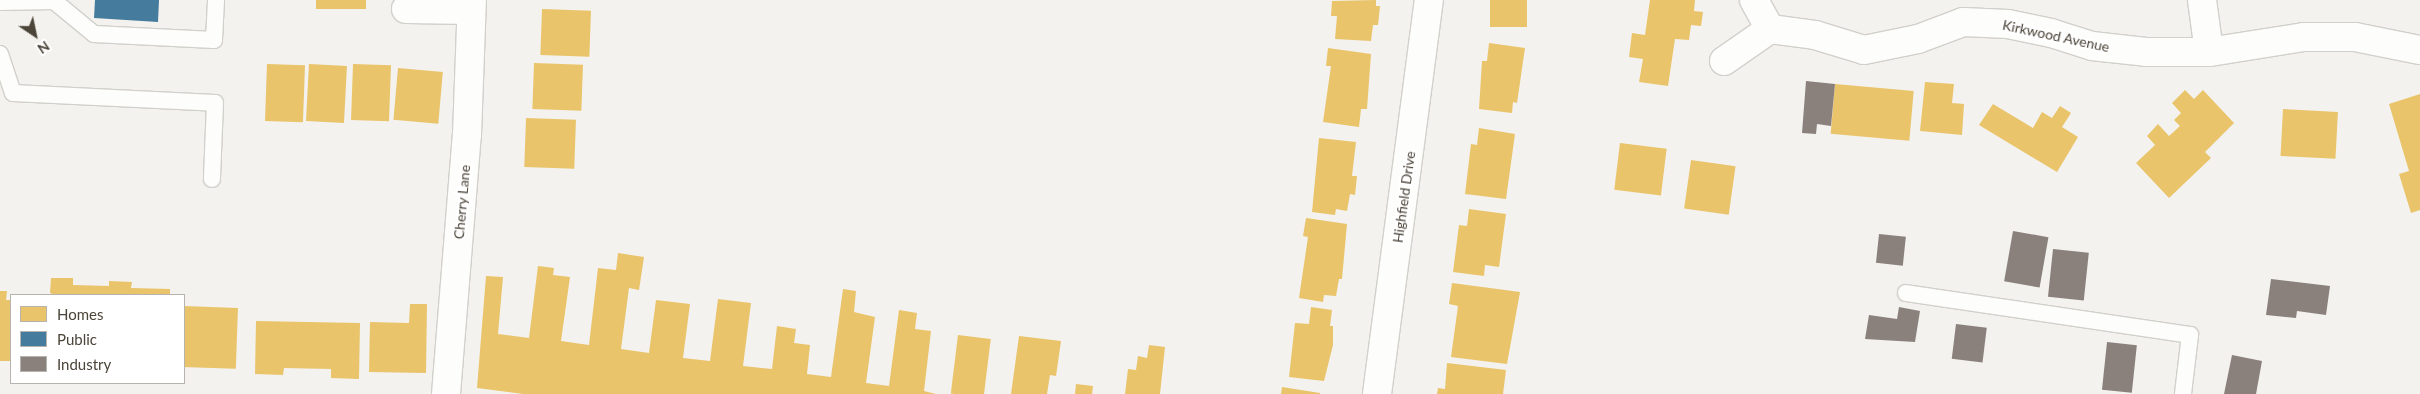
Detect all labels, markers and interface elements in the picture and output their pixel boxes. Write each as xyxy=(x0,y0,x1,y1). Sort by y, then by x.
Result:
north arrow xyxy=(10,10,60,60)
street label: Kirkwood Avenue xyxy=(2001,16,2111,56)
text: N xyxy=(34,38,53,58)
street label: Highfield Drive xyxy=(1389,150,1419,244)
street label: Cherry Lane xyxy=(450,164,474,240)
legend xyxy=(10,294,185,384)
text: Homes xyxy=(57,305,103,323)
text: Public xyxy=(57,330,97,348)
text: Industry xyxy=(57,355,111,373)

